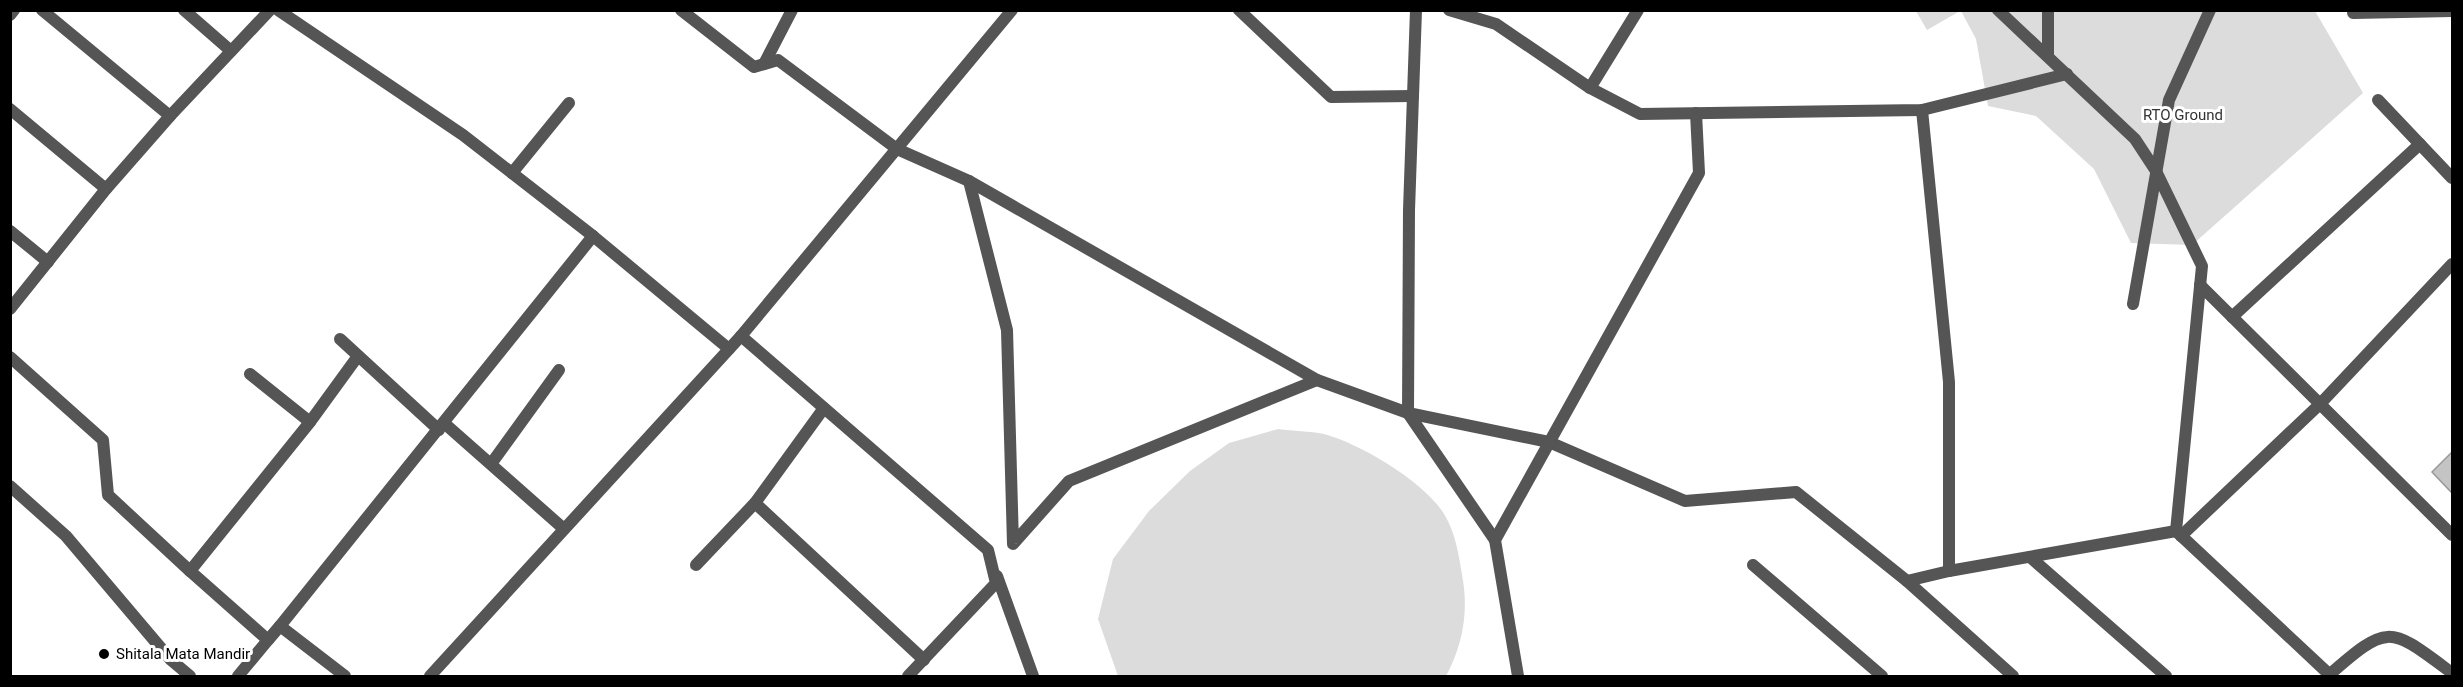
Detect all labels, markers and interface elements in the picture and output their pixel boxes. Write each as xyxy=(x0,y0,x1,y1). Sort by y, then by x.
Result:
park label: RTO Ground xyxy=(2143,106,2223,124)
place label: Shitala Mata Mandir xyxy=(116,645,250,663)
marker: Shitala Mata Mandir xyxy=(97,647,111,661)

